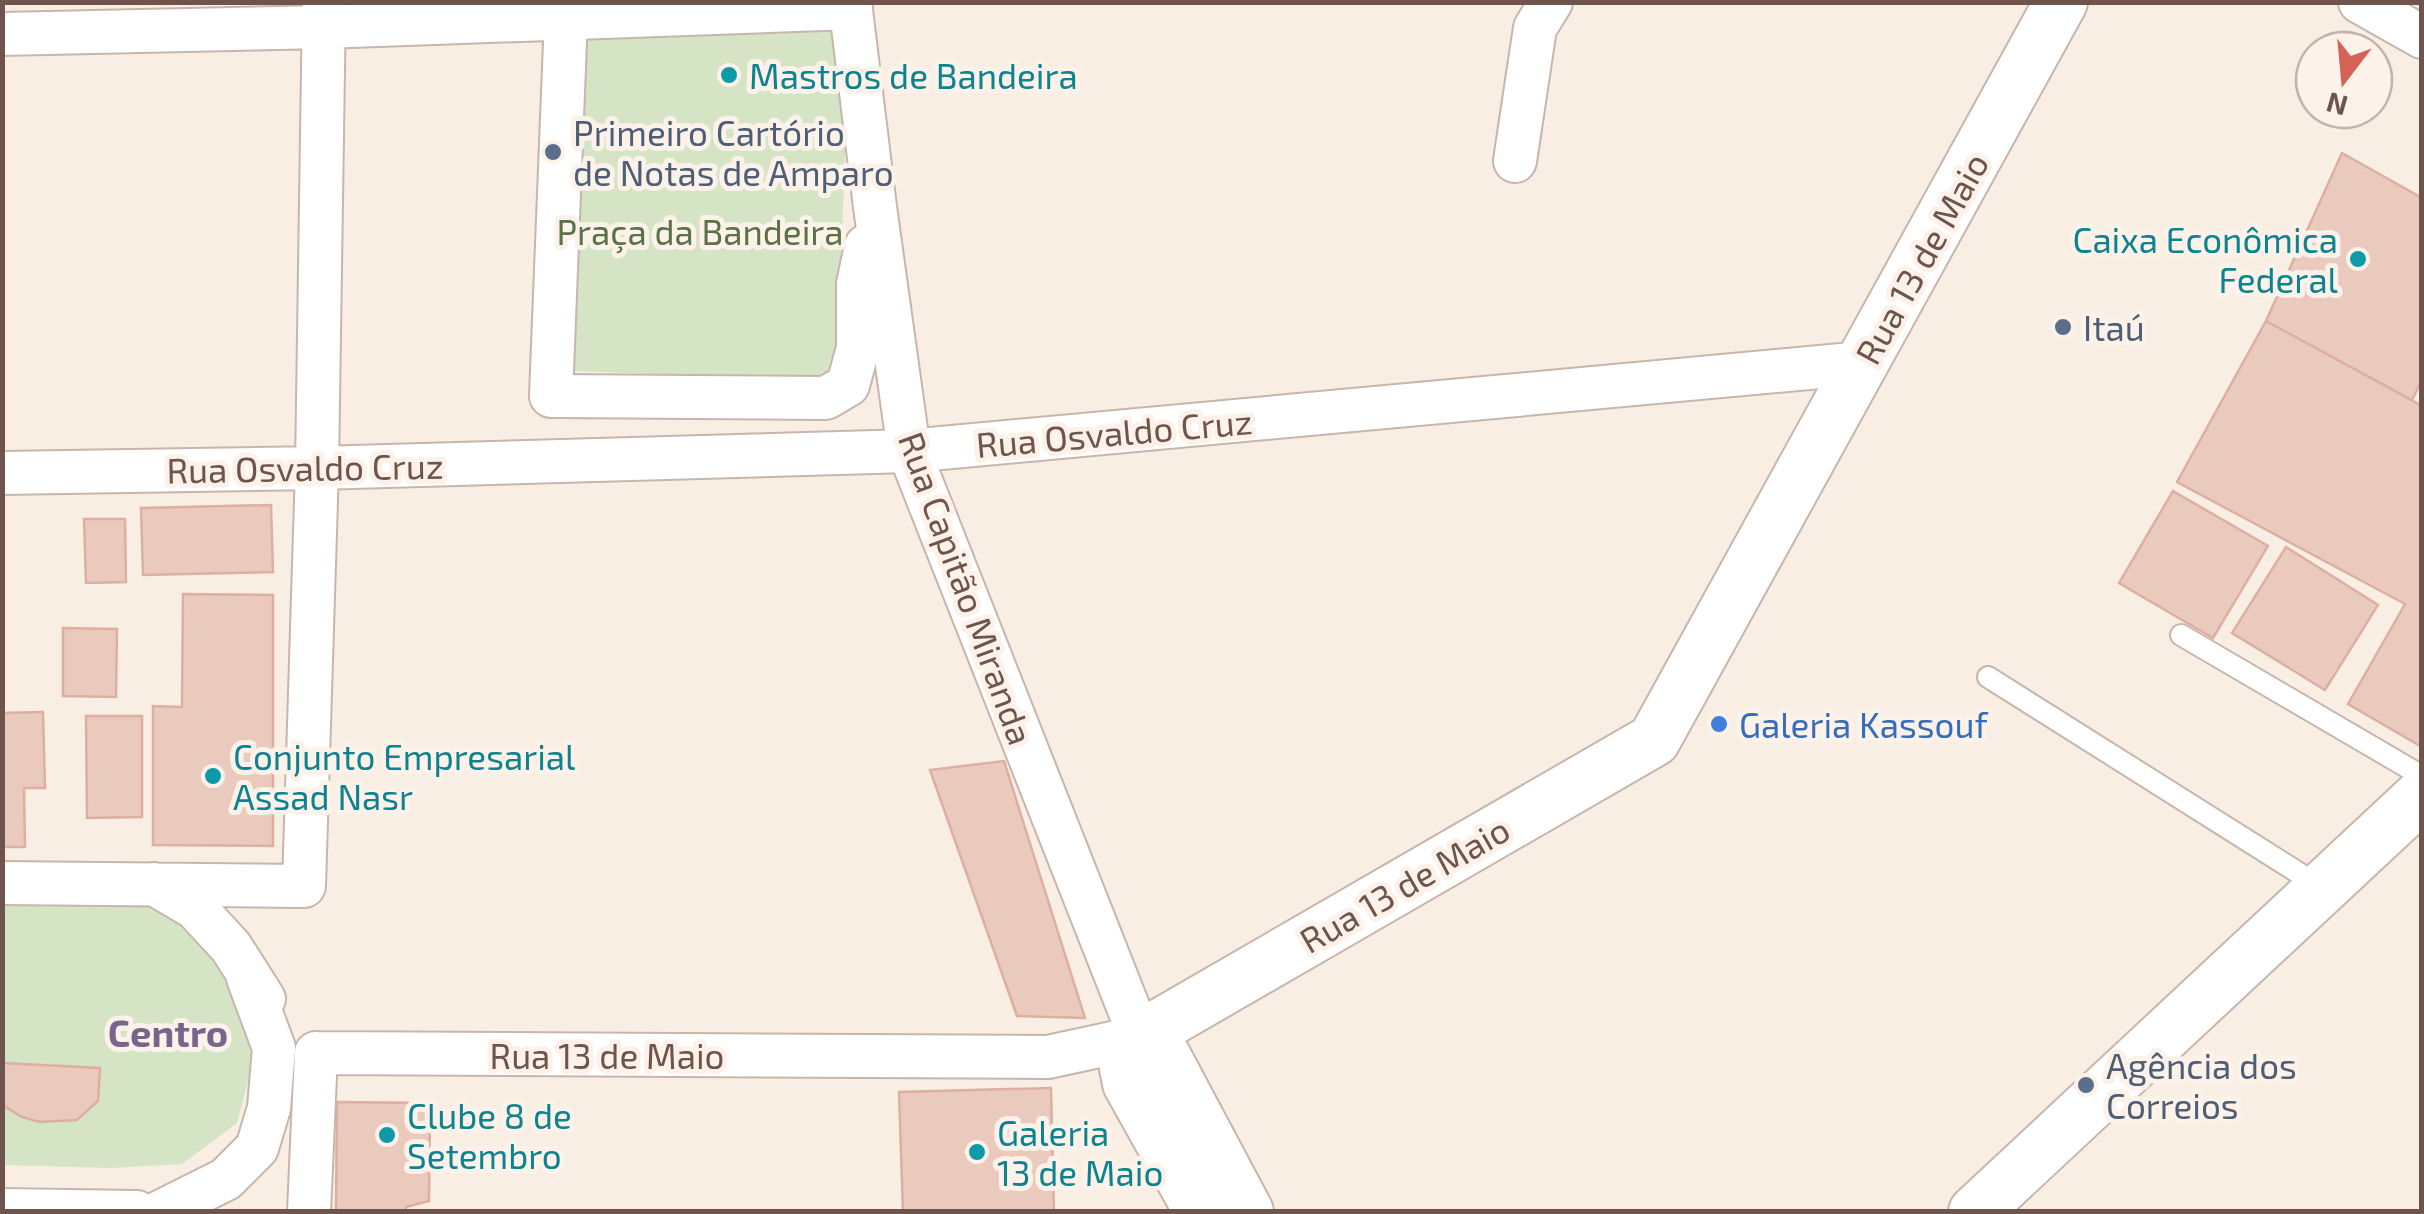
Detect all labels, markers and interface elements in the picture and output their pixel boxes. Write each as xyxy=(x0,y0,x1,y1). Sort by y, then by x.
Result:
north arrow xyxy=(2294,30,2394,130)
place label: Mastros de Bandeira xyxy=(749,54,1078,96)
marker: Mastros de Bandeira xyxy=(718,64,740,86)
text: N xyxy=(2322,86,2351,124)
place label: Primeiro Cartório de Notas de Amparo xyxy=(573,111,894,193)
marker: Primeiro Cartório de Notas de Amparo xyxy=(542,141,564,163)
street label: Rua 13 de Maio xyxy=(1846,145,1996,371)
park label: Praça da Bandeira xyxy=(556,210,844,254)
place label: Caixa Econômica Federal xyxy=(2072,218,2339,300)
marker: Caixa Econômica Federal xyxy=(2347,248,2369,270)
place label: Itaú xyxy=(2083,306,2145,348)
marker: Itaú xyxy=(2052,316,2074,338)
street label: Rua Osvaldo Cruz xyxy=(974,399,1254,465)
street label: Rua Capitão Miranda xyxy=(891,426,1043,750)
street label: Rua Osvaldo Cruz xyxy=(166,444,444,490)
place label: Galeria Kassouf xyxy=(1739,703,1988,745)
marker: Galeria Kassouf xyxy=(1708,713,1730,735)
place label: Conjunto Empresarial Assad Nasr xyxy=(233,735,576,817)
marker: Conjunto Empresarial Assad Nasr xyxy=(202,765,224,787)
street label: Rua 13 de Maio xyxy=(1292,807,1516,961)
district label: Centro xyxy=(108,1009,228,1055)
street label: Rua 13 de Maio xyxy=(490,1034,724,1076)
place label: Agência dos Correios xyxy=(2106,1044,2297,1126)
marker: Agência dos Correios xyxy=(2075,1074,2097,1096)
place label: Clube 8 de Setembro xyxy=(407,1094,572,1176)
place label: Galeria 13 de Maio xyxy=(997,1111,1163,1193)
marker: Clube 8 de Setembro xyxy=(376,1124,398,1146)
marker: Galeria 13 de Maio xyxy=(966,1141,988,1163)

